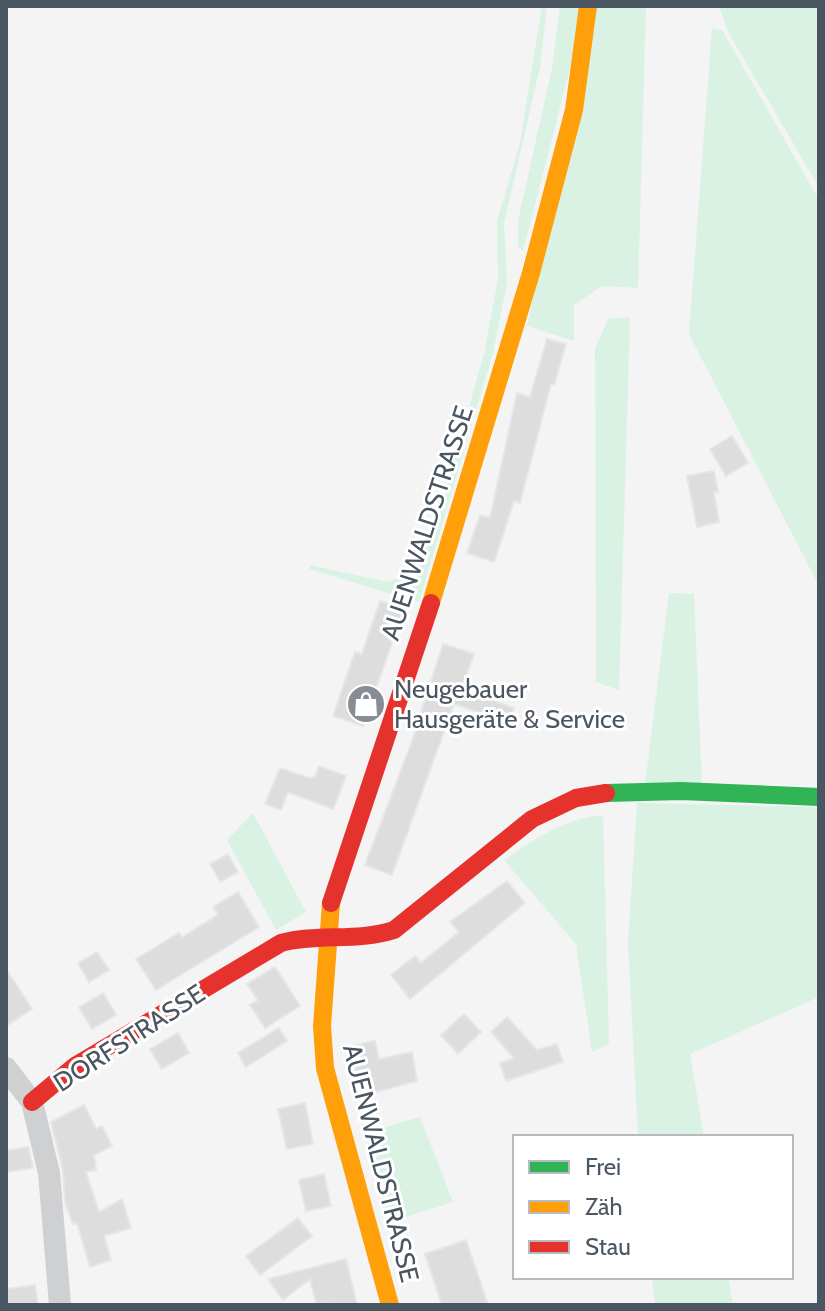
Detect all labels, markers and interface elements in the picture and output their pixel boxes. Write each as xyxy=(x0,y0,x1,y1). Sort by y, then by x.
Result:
street label: AUENWALDSTRASSE xyxy=(374,402,480,644)
place label: Neugebauer Hausgeräte & Service xyxy=(394,673,625,735)
shop icon: Neugebauer Hausgeräte & Service xyxy=(345,683,387,725)
street label: DORFSTRASSE xyxy=(47,977,211,1099)
street label: AUENWALDSTRASSE xyxy=(336,1041,426,1285)
legend xyxy=(513,1135,793,1279)
text: Frei xyxy=(585,1152,621,1181)
text: Zäh xyxy=(585,1192,622,1221)
text: Stau xyxy=(585,1232,631,1261)

